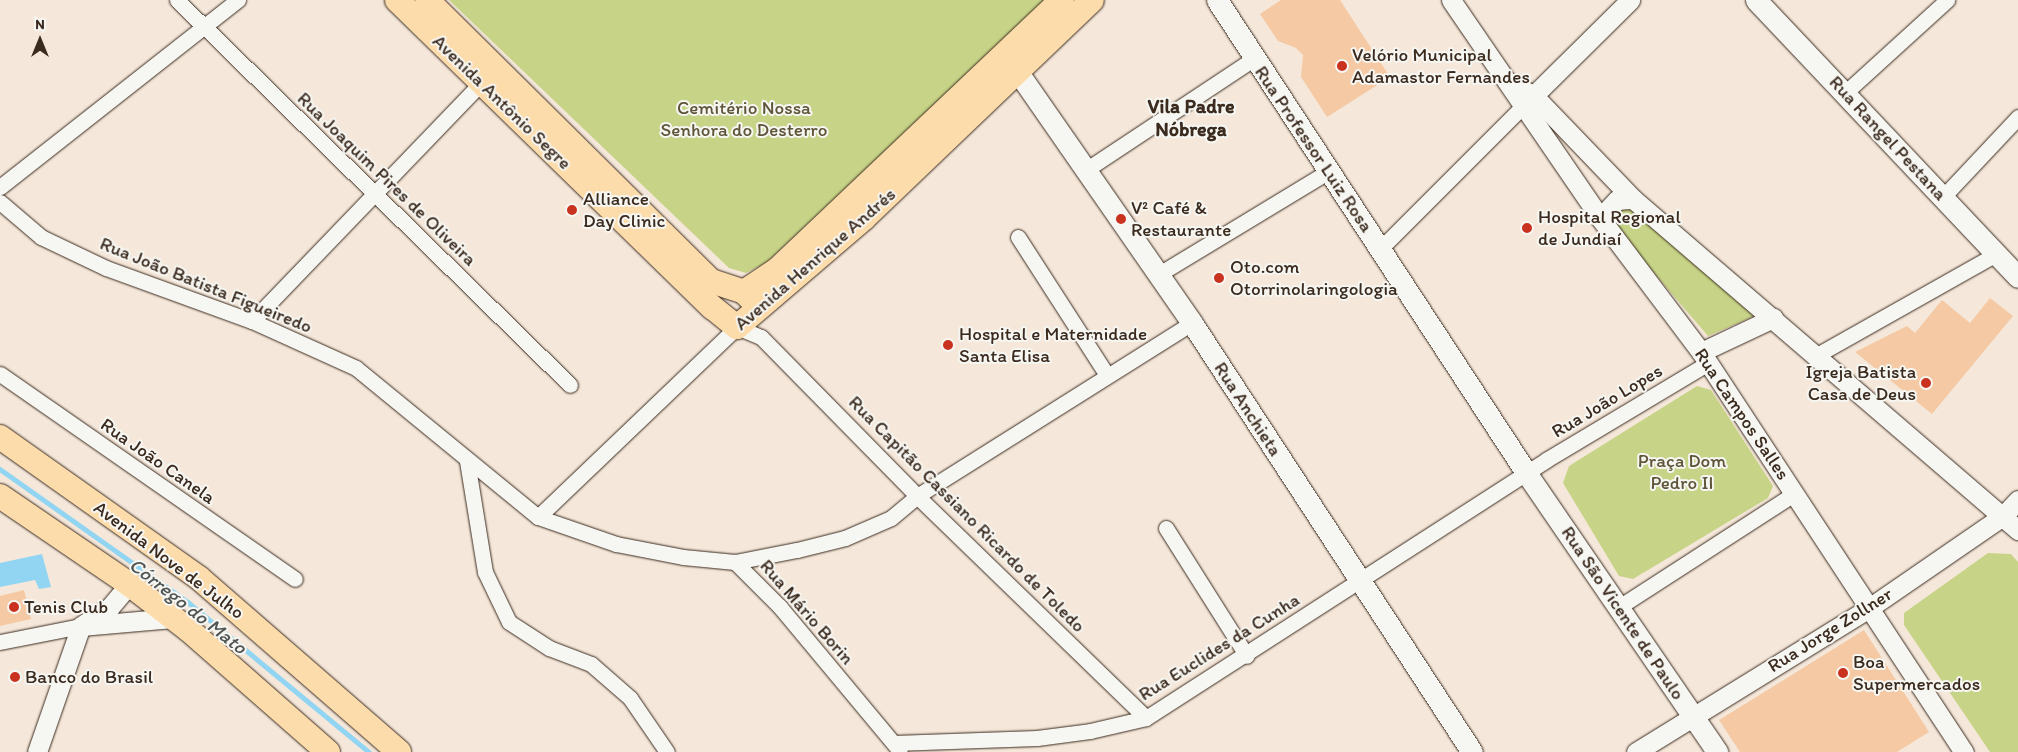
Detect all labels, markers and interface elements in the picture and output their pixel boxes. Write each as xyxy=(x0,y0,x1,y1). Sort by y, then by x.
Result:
north arrow xyxy=(15,15,65,65)
text: N xyxy=(35,16,45,33)
street label: Avenida Antônio Segre xyxy=(428,30,576,174)
place label: Velório Municipal Adamastor Fernandes xyxy=(1352,44,1530,88)
marker: Velório Municipal Adamastor Fernandes xyxy=(1336,60,1348,72)
street label: Rua Professor Luiz Rosa xyxy=(1250,62,1378,236)
street label: Rua Rangel Pestana xyxy=(1825,71,1951,205)
street label: Rua Joaquim Pires de Oliveira xyxy=(292,87,482,271)
district label: Vila Padre Nóbrega xyxy=(1148,94,1234,141)
park label: Cemitério Nossa Senhora do Desterro xyxy=(661,97,827,141)
street label: Avenida Henrique Andrés xyxy=(730,183,900,335)
place label: Alliance Day Clinic xyxy=(583,188,665,232)
place label: V² Café & Restaurante xyxy=(1131,197,1231,241)
marker: Alliance Day Clinic xyxy=(565,203,579,217)
place label: Hospital Regional de Jundiaí xyxy=(1538,206,1680,250)
marker: V² Café & Restaurante xyxy=(1115,213,1127,225)
marker: Hospital Regional de Jundiaí xyxy=(1520,221,1534,235)
street label: Rua João Batista Figueiredo xyxy=(97,232,315,338)
place label: Oto.com Otorrinolaringologia xyxy=(1230,256,1398,300)
marker: Oto.com Otorrinolaringologia xyxy=(1212,271,1226,285)
place label: Hospital e Maternidade Santa Elisa xyxy=(959,323,1148,367)
marker: Hospital e Maternidade Santa Elisa xyxy=(941,338,955,352)
street label: Rua Campos Salles xyxy=(1689,344,1795,484)
street label: Rua Anchieta xyxy=(1209,357,1287,461)
street label: Rua João Lopes xyxy=(1548,359,1666,443)
place label: Igreja Batista Casa de Deus xyxy=(1805,361,1916,405)
marker: Igreja Batista Casa de Deus xyxy=(1920,377,1932,389)
street label: Rua Capitão Cassiano Ricardo de Toledo xyxy=(844,391,1090,637)
street label: Rua João Canela xyxy=(96,413,220,509)
park label: Praça Dom Pedro II xyxy=(1637,450,1727,494)
street label: Avenida Nove de Julho xyxy=(89,496,249,624)
street label: Rua São Vicente de Paulo xyxy=(1556,522,1690,704)
water label: Córrego do Mato xyxy=(124,553,252,659)
street label: Rua Mário Borin xyxy=(755,555,859,669)
street label: Rua Jorge Zollner xyxy=(1763,582,1897,678)
street label: Rua Euclides da Cunha xyxy=(1135,588,1303,706)
place label: Tenis Club xyxy=(24,596,108,618)
marker: Tenis Club xyxy=(8,601,20,613)
place label: Boa Supermercados xyxy=(1853,651,1980,695)
place label: Banco do Brasil xyxy=(25,666,153,688)
marker: Boa Supermercados xyxy=(1837,667,1849,679)
marker: Banco do Brasil xyxy=(9,671,21,683)

